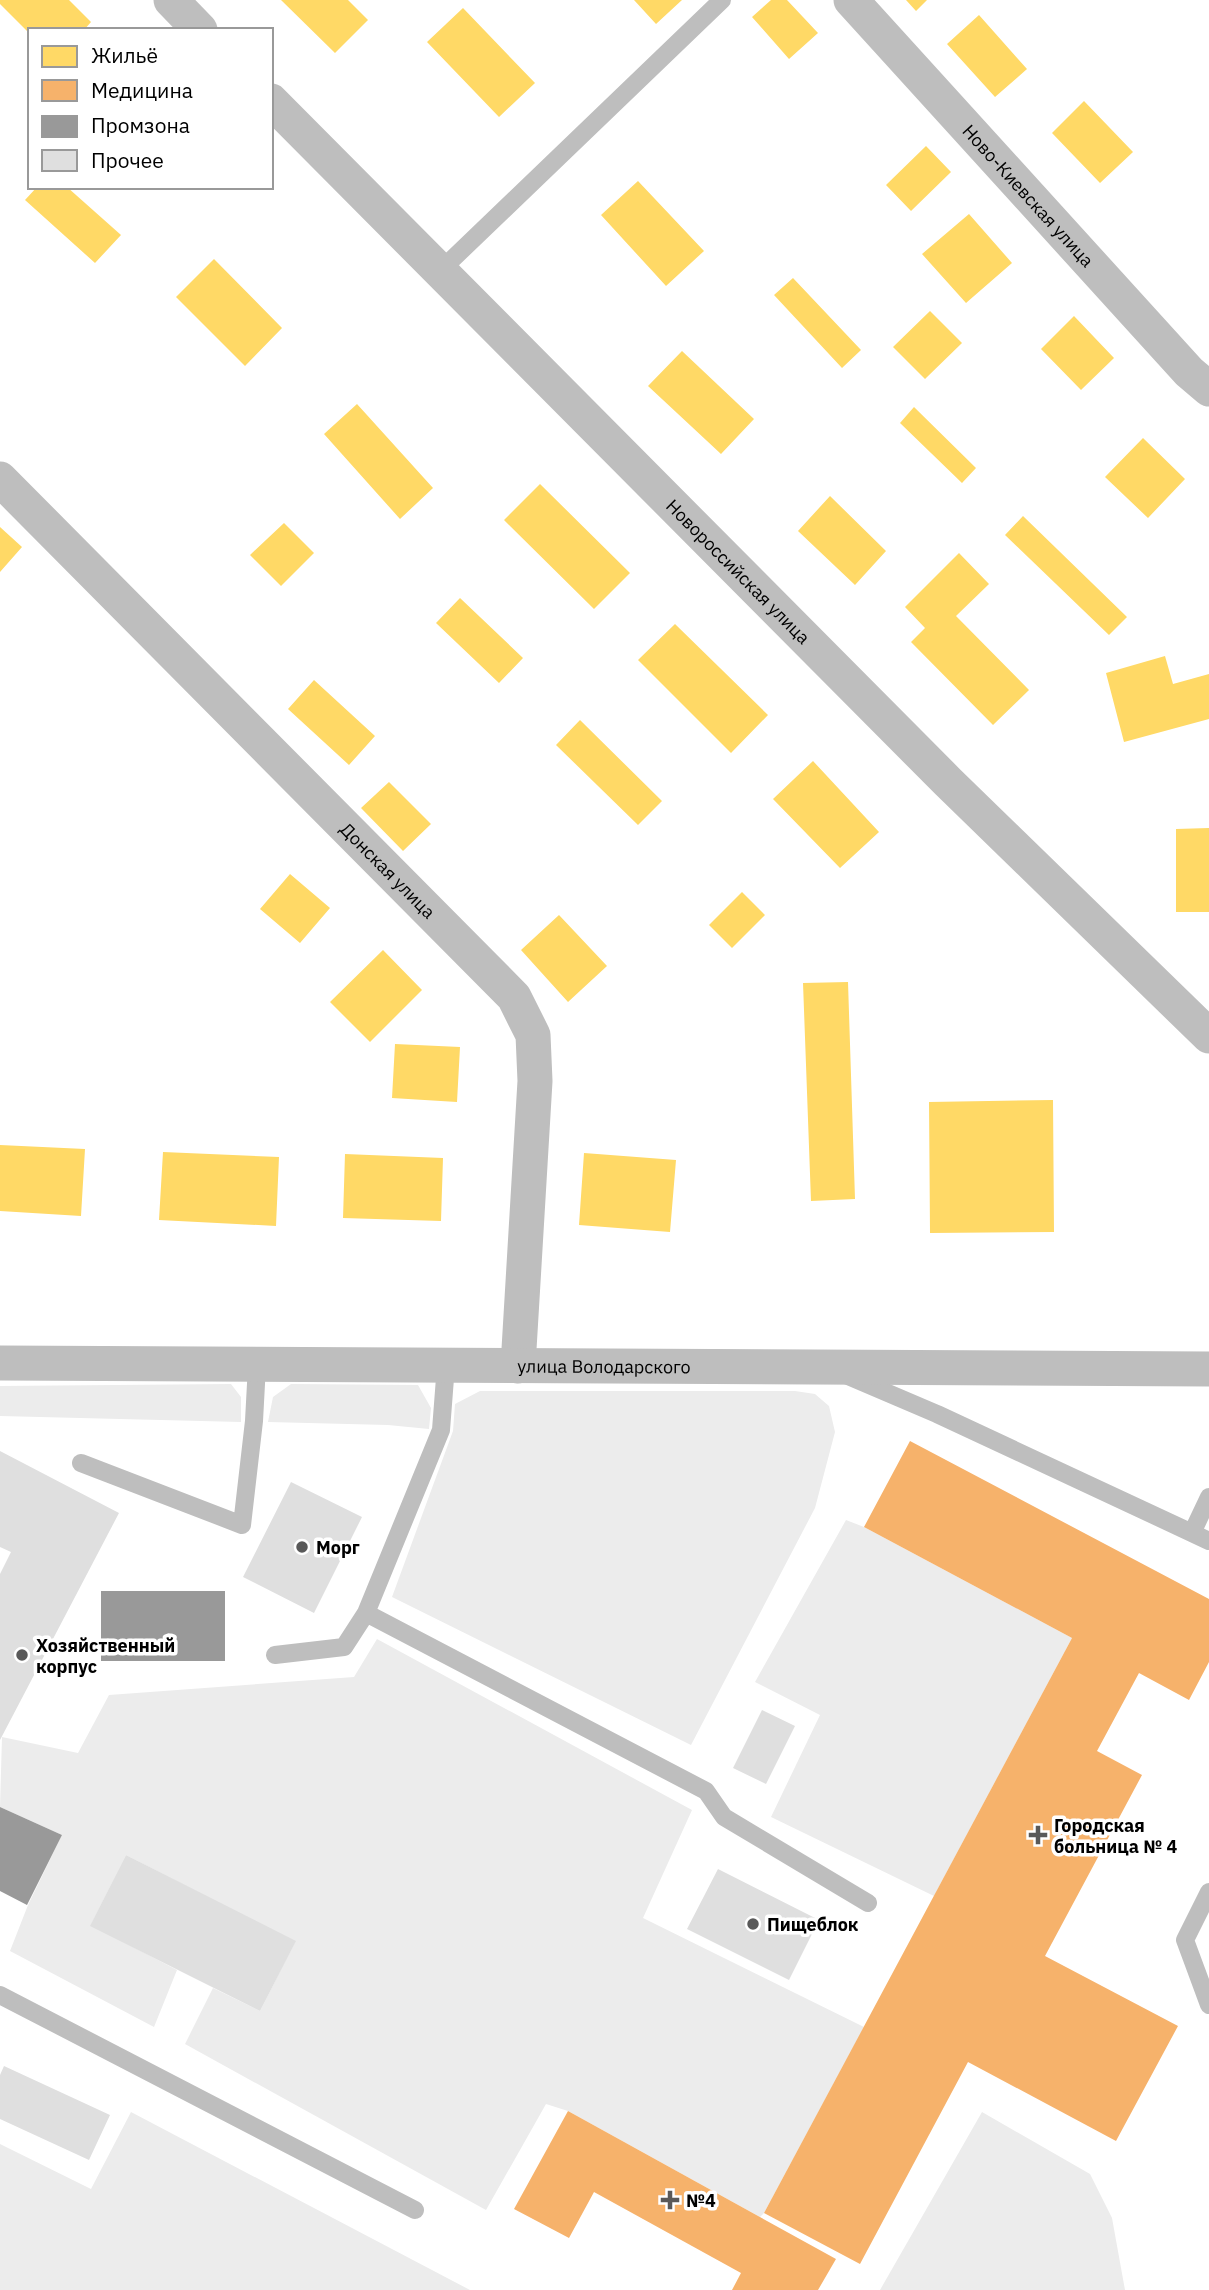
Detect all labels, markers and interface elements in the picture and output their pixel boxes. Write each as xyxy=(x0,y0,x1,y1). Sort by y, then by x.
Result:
legend xyxy=(28,28,273,189)
text: Жильё xyxy=(91,41,158,69)
text: Медицина xyxy=(91,76,193,104)
text: Промзона xyxy=(91,111,190,139)
street label: Ново-Киевская улица xyxy=(958,119,1099,272)
text: Прочее xyxy=(91,146,164,174)
street label: Новороссийская улица xyxy=(662,494,816,649)
street label: Донская улица xyxy=(336,817,441,923)
street label: улица Володарского xyxy=(517,1354,691,1378)
place label: Морг xyxy=(316,1536,360,1559)
marker: Морг xyxy=(294,1539,310,1555)
place label: Хозяйственный корпус xyxy=(36,1634,175,1678)
marker: Хозяйственный корпус xyxy=(14,1647,30,1663)
place label: Городская больница № 4 xyxy=(1054,1814,1178,1858)
marker: Городская больница № 4 xyxy=(1028,1825,1048,1845)
place label: Пищеблок xyxy=(767,1913,859,1936)
marker: Пищеблок xyxy=(745,1916,761,1932)
place label: №4 xyxy=(686,2189,716,2212)
marker: №4 xyxy=(660,2190,680,2210)

